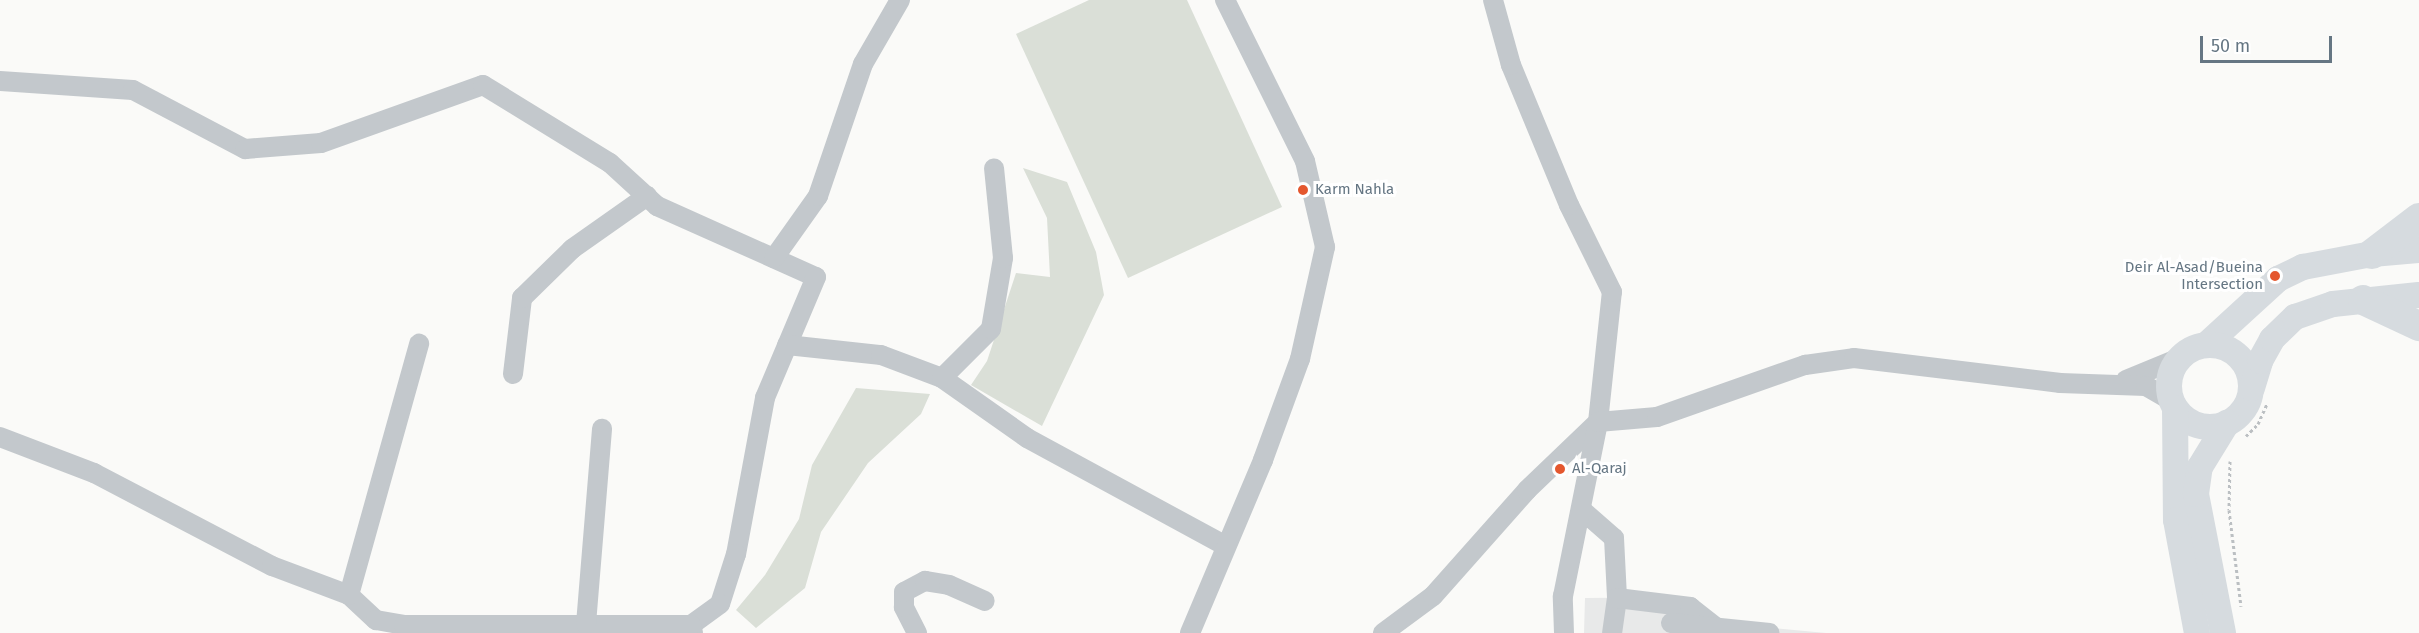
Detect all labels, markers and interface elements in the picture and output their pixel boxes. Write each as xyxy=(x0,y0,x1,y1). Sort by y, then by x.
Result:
scale bar xyxy=(2203,24,2335,62)
text: 50 m xyxy=(2211,35,2250,57)
place label: Karm Nahla xyxy=(1315,181,1394,199)
marker: Karm Nahla xyxy=(1296,183,1310,197)
place label: Deir Al-Asad/Bueina Intersection xyxy=(2125,258,2263,293)
marker: Deir Al-Asad/Bueina Intersection xyxy=(2268,269,2282,283)
place label: Al-Qaraj xyxy=(1572,460,1627,478)
marker: Al-Qaraj xyxy=(1553,462,1567,476)

